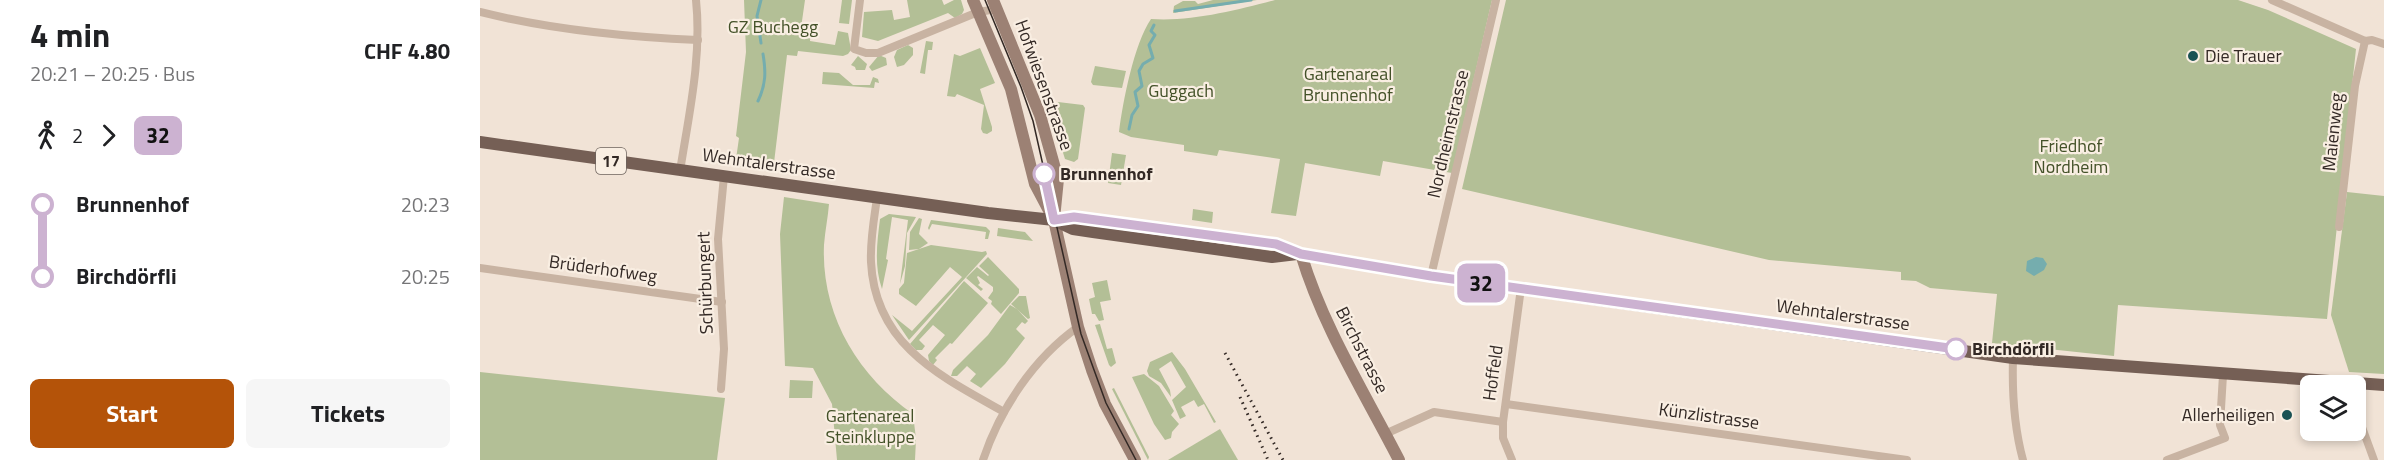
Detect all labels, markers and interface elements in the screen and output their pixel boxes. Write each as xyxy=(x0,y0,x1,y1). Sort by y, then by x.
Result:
text: 4 min xyxy=(30,10,110,60)
park label: GZ Buchegg xyxy=(728,13,818,40)
street label: Hofwiesenstrasse xyxy=(1008,16,1081,154)
text: CHF 4.80 xyxy=(364,34,450,68)
place label: Die Trauer xyxy=(2205,42,2282,69)
marker: Die Trauer xyxy=(2186,49,2200,63)
text: 20:21 – 20:25 · Bus xyxy=(30,58,195,89)
park label: Gartenareal Brunnenhof xyxy=(1303,60,1393,108)
street label: Nordheimstrasse xyxy=(1420,67,1475,201)
park label: Guggach xyxy=(1148,77,1214,104)
street label: Maienweg xyxy=(2315,91,2350,173)
icon: walk xyxy=(30,119,63,152)
icon: forward xyxy=(92,119,125,152)
text: 32 xyxy=(146,119,170,151)
text: 2 xyxy=(72,120,83,151)
park label: Friedhof Nordheim xyxy=(2034,132,2108,180)
street label: Wehntalerstrasse xyxy=(701,141,838,186)
road number: 17 xyxy=(596,148,626,174)
place label: Brunnenhof xyxy=(1060,160,1153,187)
marker: Brunnenhof xyxy=(1033,163,1055,185)
text: Brunnenhof xyxy=(76,187,189,221)
text: 20:23 xyxy=(401,189,450,220)
street label: Schürbungert xyxy=(689,231,720,335)
street label: Brüderhofweg xyxy=(547,248,659,289)
text: Birchdörfli xyxy=(76,259,177,293)
text: 20:25 xyxy=(401,261,450,292)
line badge: 32 xyxy=(1454,264,1508,302)
text: 32 xyxy=(1469,267,1493,299)
street label: Wehntalerstrasse xyxy=(1775,292,1912,337)
street label: Birchstrasse xyxy=(1329,302,1396,398)
place label: Birchdörfli xyxy=(1972,335,2054,362)
marker: Birchdörfli xyxy=(1945,338,1967,360)
street label: Hoffeld xyxy=(1475,343,1510,403)
map controls xyxy=(2300,375,2366,441)
button: layers xyxy=(2300,375,2366,441)
button: Start xyxy=(30,379,234,448)
button: Tickets xyxy=(246,379,450,448)
street label: Künzlistrasse xyxy=(1657,395,1761,436)
place label: Allerheiligen xyxy=(2182,401,2275,428)
park label: Gartenareal Steinkluppe xyxy=(825,402,915,450)
marker: Allerheiligen xyxy=(2280,408,2294,422)

